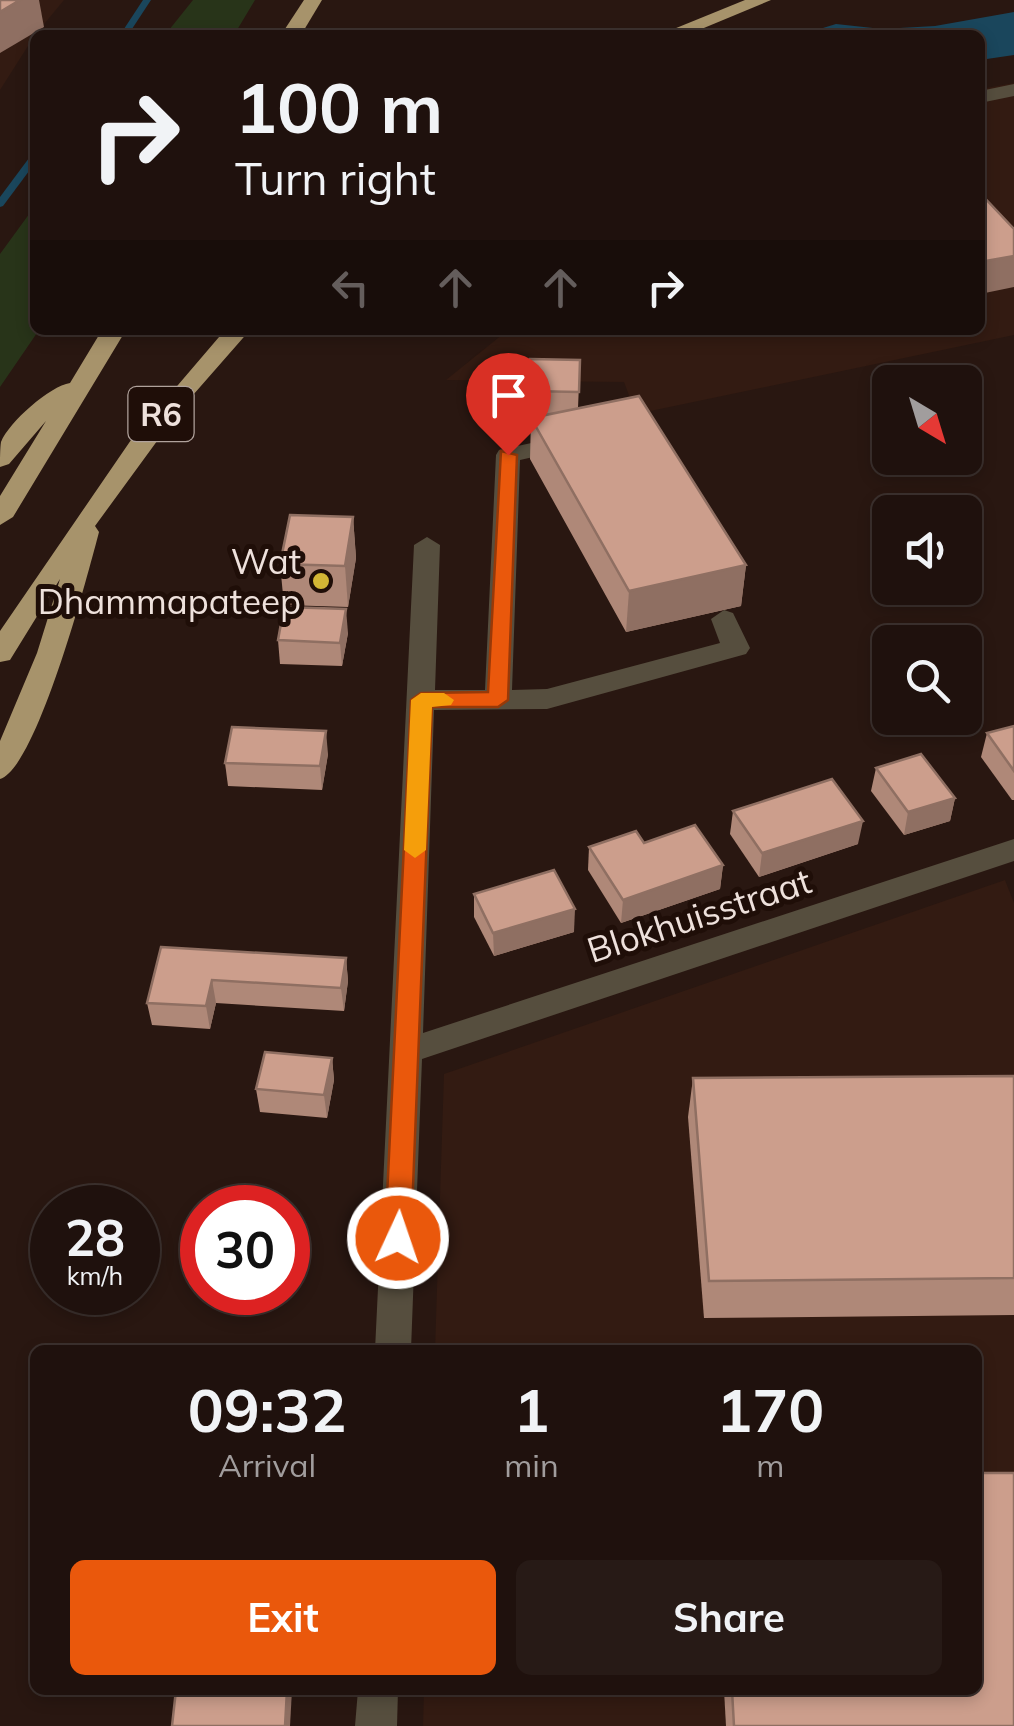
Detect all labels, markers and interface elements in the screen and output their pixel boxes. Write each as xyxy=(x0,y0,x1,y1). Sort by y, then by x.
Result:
text: 100 m xyxy=(235,63,443,151)
icon: right xyxy=(70,70,200,200)
text: Turn right xyxy=(235,150,436,206)
icon: left xyxy=(323,260,378,315)
icon: ahead xyxy=(428,260,483,315)
icon: ahead xyxy=(533,260,588,315)
icon: right xyxy=(638,260,693,315)
pin xyxy=(466,353,551,456)
north arrow xyxy=(872,365,982,475)
map controls xyxy=(872,365,982,735)
icon: arrive xyxy=(481,368,536,423)
road number: R6 xyxy=(128,387,194,441)
button: sound xyxy=(872,495,982,605)
place label: Wat Dhammapateep xyxy=(38,539,301,623)
marker: Wat Dhammapateep xyxy=(310,570,332,592)
button: search xyxy=(872,625,982,735)
street label: Blokhuisstraat xyxy=(582,858,816,972)
speed limit sign: 30 xyxy=(180,1185,310,1315)
position arrow xyxy=(346,1186,450,1290)
text: 28 xyxy=(65,1206,125,1269)
text: km/h xyxy=(67,1260,123,1291)
text: 09:32 xyxy=(188,1372,347,1447)
text: 1 xyxy=(513,1372,549,1447)
text: 170 xyxy=(716,1372,824,1447)
text: Arrival xyxy=(218,1445,316,1485)
text: min xyxy=(504,1445,559,1485)
text: m xyxy=(756,1445,784,1485)
button: Exit xyxy=(70,1560,496,1675)
button: Share xyxy=(516,1560,942,1675)

